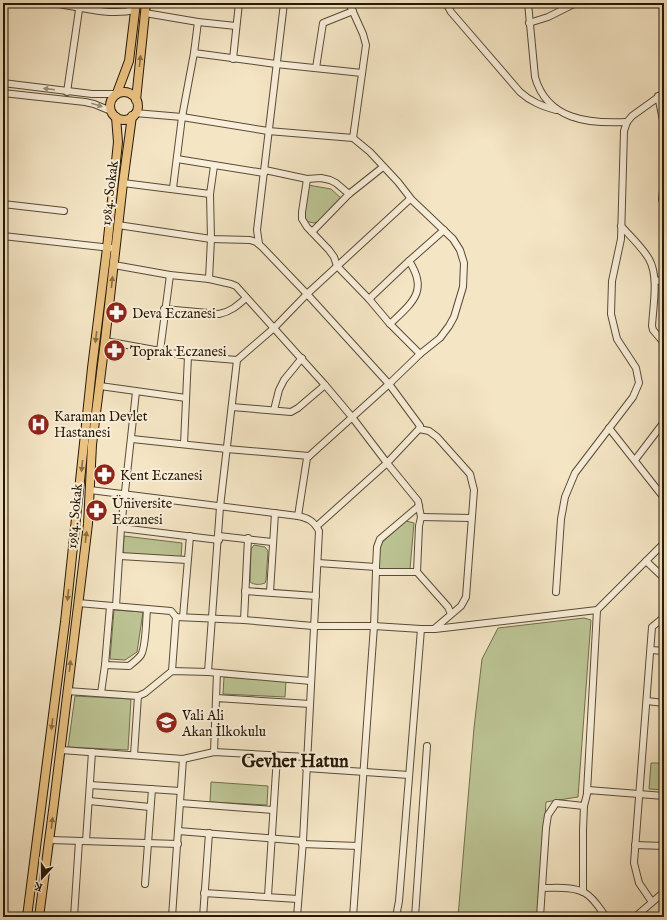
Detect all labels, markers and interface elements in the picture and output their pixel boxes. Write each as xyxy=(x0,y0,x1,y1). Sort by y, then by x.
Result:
one-way arrow xyxy=(137,55,143,68)
one-way arrow xyxy=(43,86,55,92)
one-way arrow xyxy=(91,103,103,109)
street label: 1984. Sokak xyxy=(97,159,123,227)
one-way arrow xyxy=(109,276,115,288)
pharmacy icon: Deva Eczanesi xyxy=(104,300,130,326)
place label: Deva Eczanesi xyxy=(132,305,216,323)
one-way arrow xyxy=(93,330,99,343)
pharmacy icon: Toprak Eczanesi xyxy=(101,338,127,364)
place label: Toprak Eczanesi xyxy=(130,343,227,361)
place label: Karaman Devlet Hastanesi xyxy=(54,408,148,442)
hospital icon: Karaman Devlet Hastanesi xyxy=(26,411,52,437)
one-way arrow xyxy=(79,460,86,472)
pharmacy icon: Kent Eczanesi xyxy=(91,462,117,488)
place label: Kent Eczanesi xyxy=(120,467,203,485)
street label: 1984. Sokak xyxy=(63,482,87,550)
place label: Üniversite Eczanesi xyxy=(112,494,173,529)
pharmacy icon: Üniversite Eczanesi xyxy=(84,498,110,524)
one-way arrow xyxy=(83,531,89,543)
one-way arrow xyxy=(65,589,71,601)
one-way arrow xyxy=(67,660,73,672)
place label: Vali Ali Akan İlkokulu xyxy=(181,707,266,741)
school or university icon: Vali Ali Akan İlkokulu xyxy=(154,710,180,736)
one-way arrow xyxy=(49,718,55,730)
district label: Gevher Hatun xyxy=(241,751,349,774)
one-way arrow xyxy=(49,817,55,829)
north arrow xyxy=(22,858,62,898)
text: K xyxy=(32,878,45,894)

